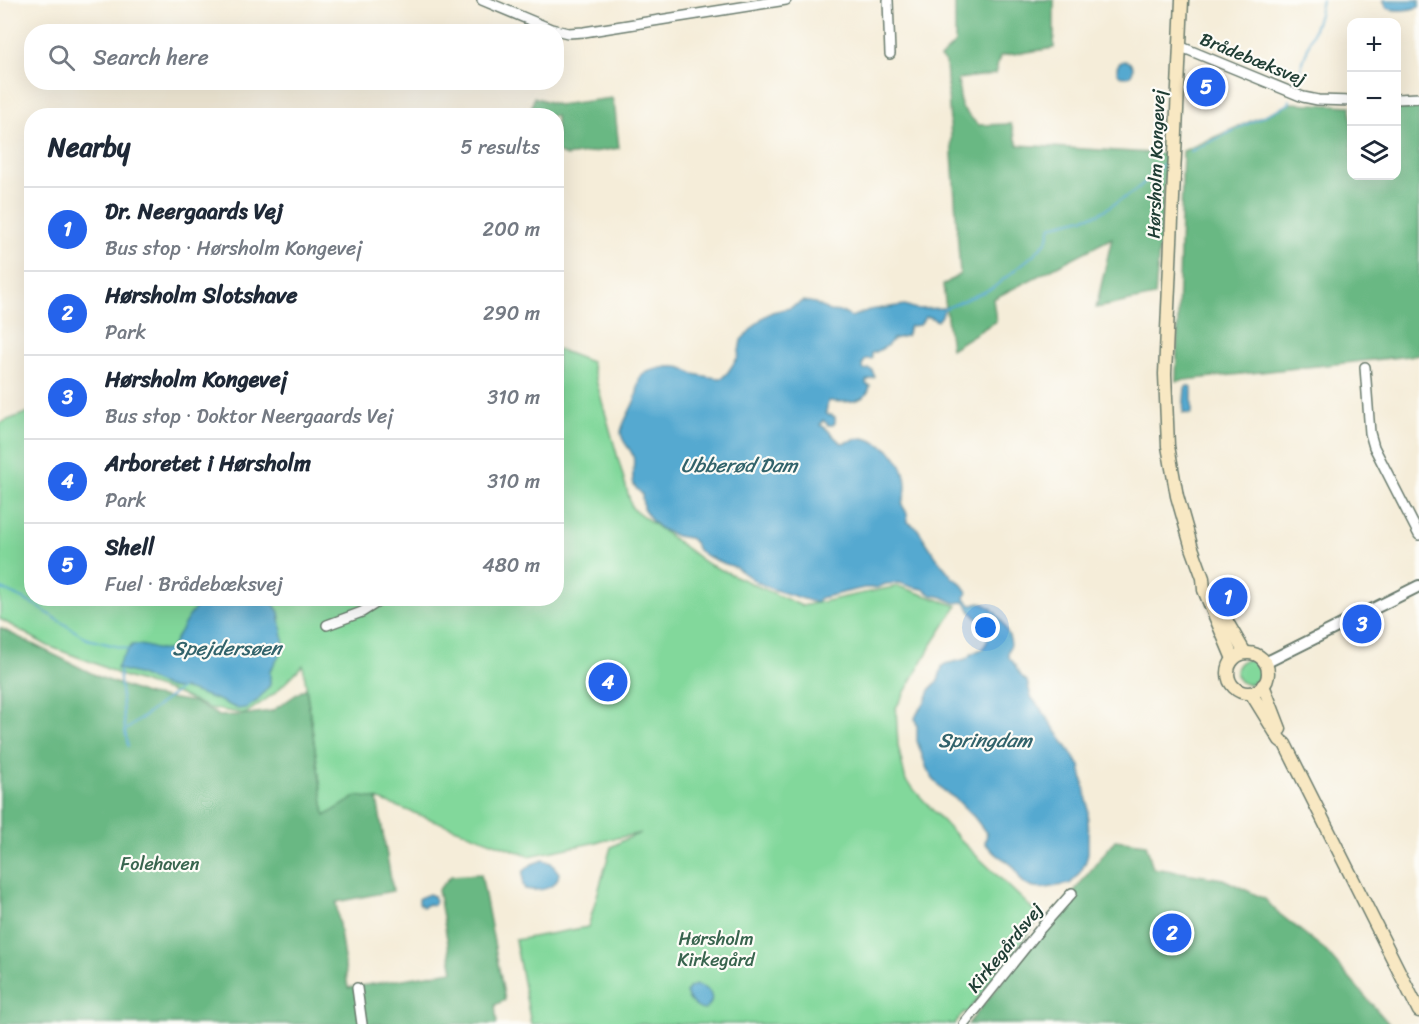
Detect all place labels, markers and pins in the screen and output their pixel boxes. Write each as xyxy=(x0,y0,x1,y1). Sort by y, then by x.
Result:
pin: 5 xyxy=(1186,64,1226,110)
pin: 1 xyxy=(1208,574,1248,620)
pin: 3 xyxy=(1342,602,1382,646)
pin: 4 xyxy=(588,660,628,704)
pin: 2 xyxy=(1152,910,1192,956)

